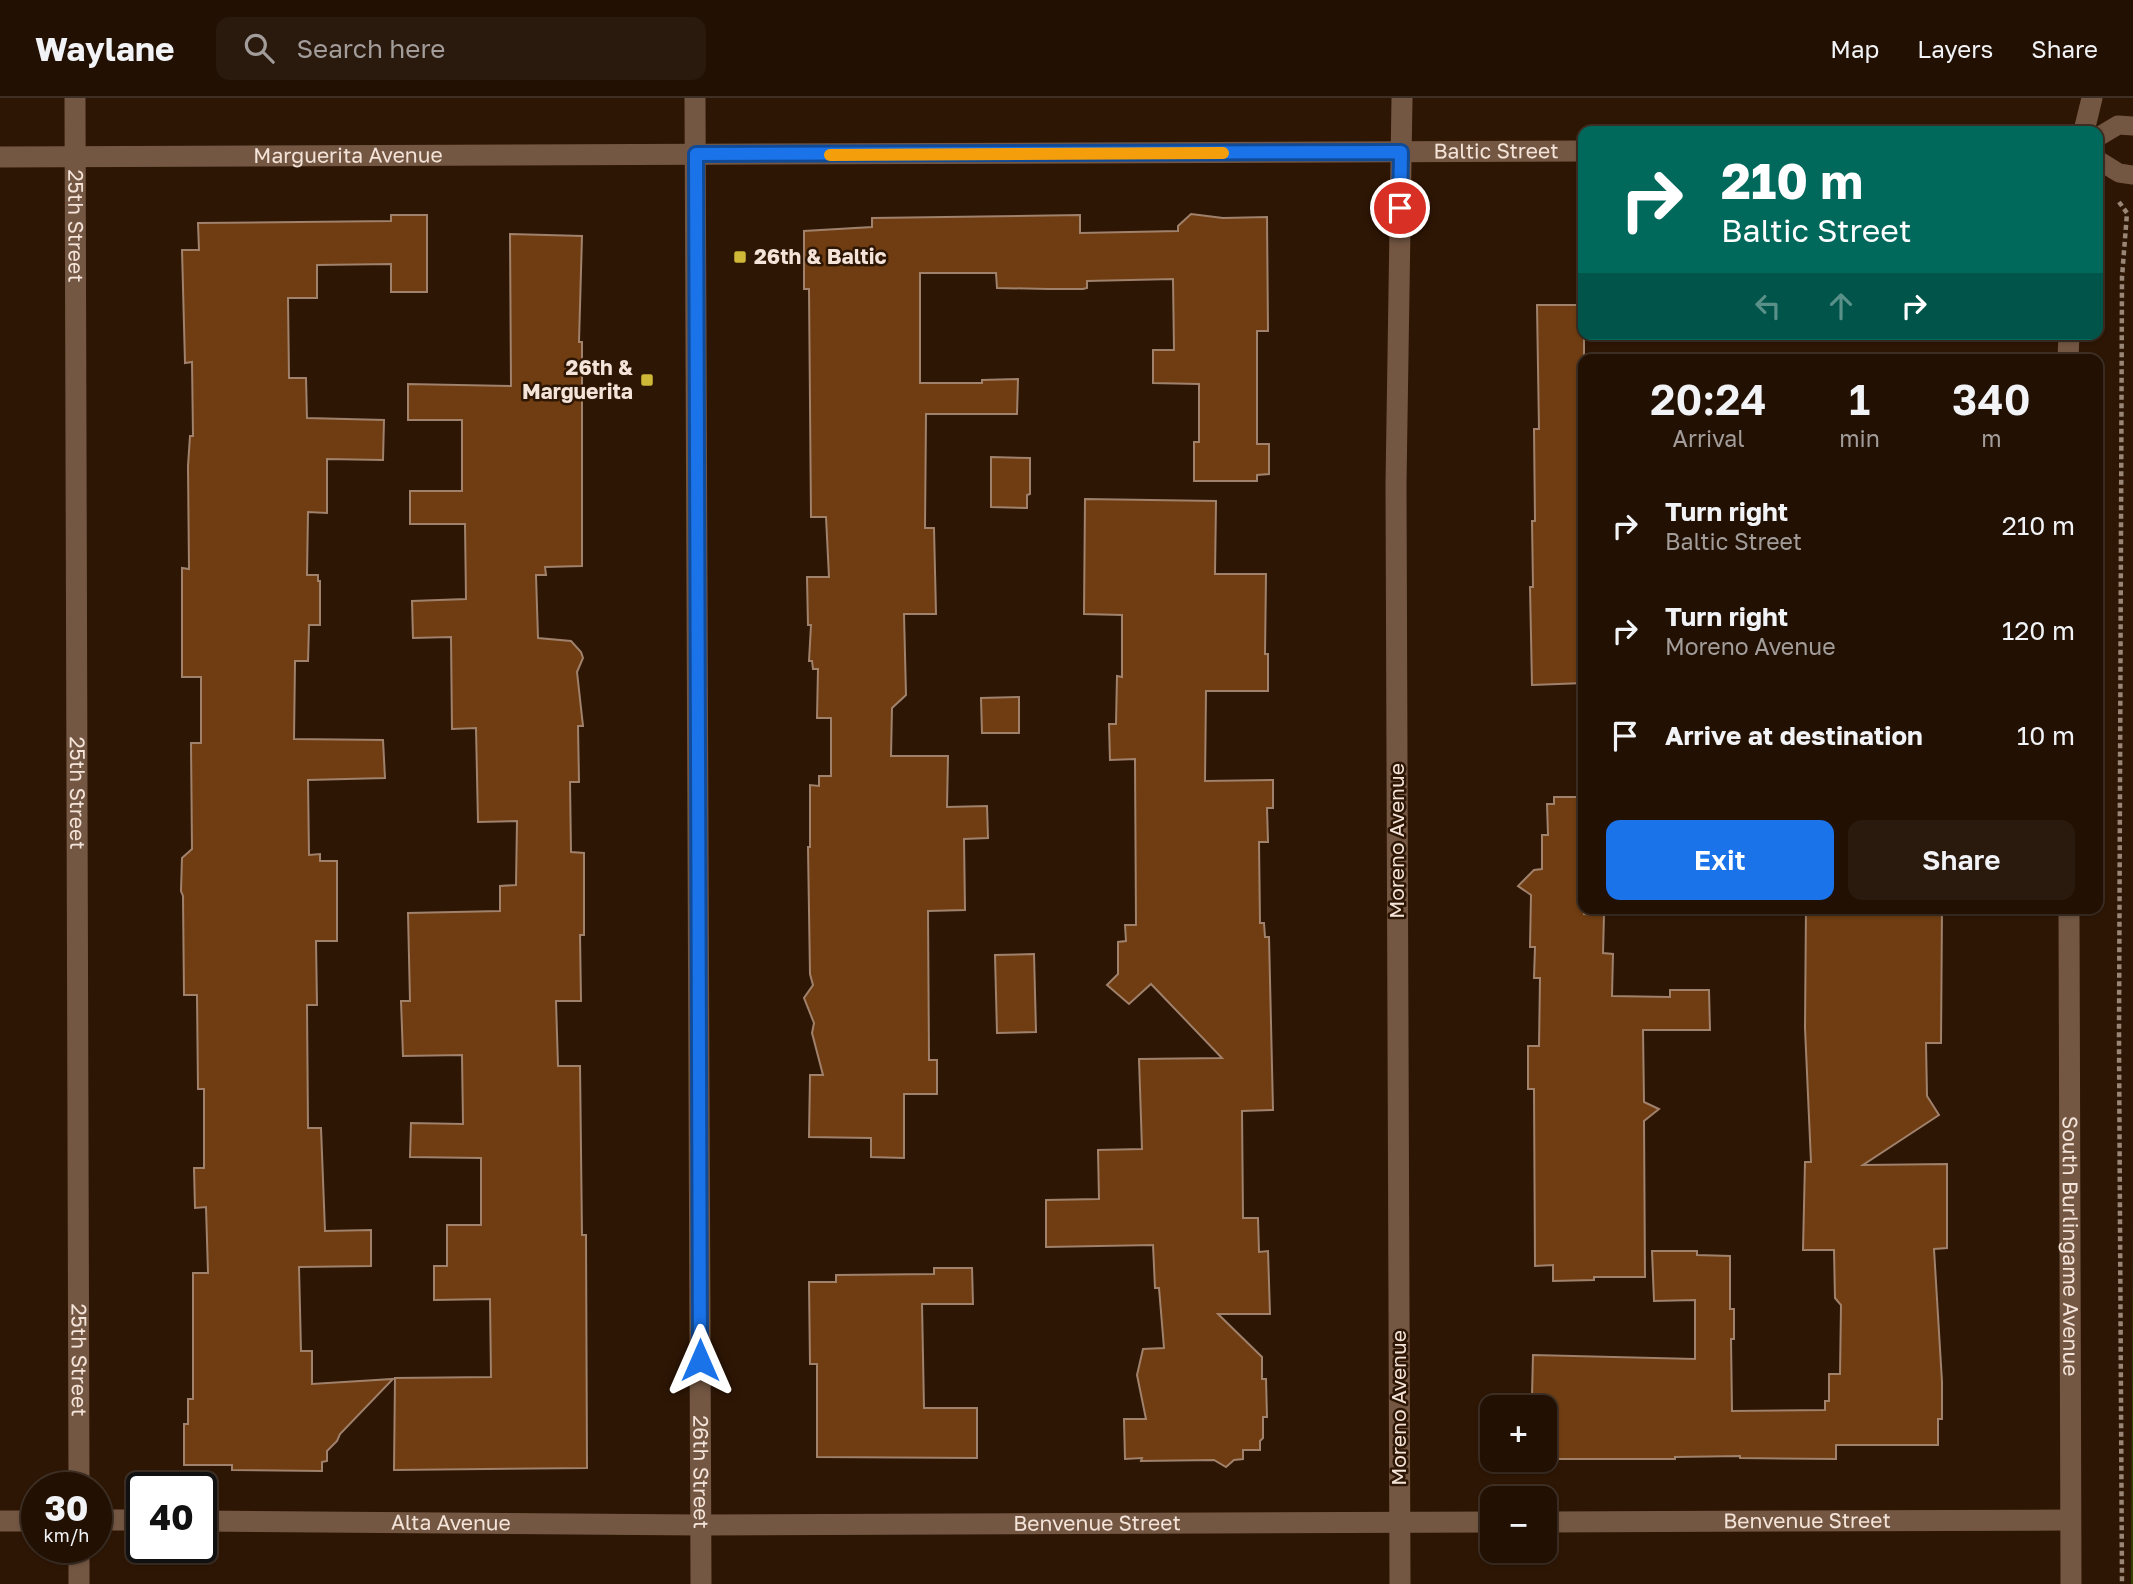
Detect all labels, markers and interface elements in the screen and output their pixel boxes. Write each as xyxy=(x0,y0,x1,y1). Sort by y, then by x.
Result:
search box xyxy=(216,17,706,80)
text: Waylane xyxy=(35,29,174,68)
icon: search xyxy=(240,29,278,67)
text: Search here xyxy=(296,33,445,64)
text: Map xyxy=(1830,34,1879,63)
text: Layers xyxy=(1917,34,1993,63)
text: Share xyxy=(2031,34,2098,63)
street label: Baltic Street xyxy=(1433,137,1559,164)
street label: Marguerita Avenue xyxy=(253,141,443,168)
text: 210 m xyxy=(1721,151,1863,210)
icon: right xyxy=(1606,154,1697,245)
street label: 25th Street xyxy=(63,169,90,283)
pin xyxy=(1370,178,1430,238)
icon: arrive xyxy=(1381,189,1419,227)
text: Baltic Street xyxy=(1721,211,1912,249)
place label: 26th & Baltic xyxy=(754,243,887,269)
marker: 26th & Baltic xyxy=(732,249,748,265)
icon: left xyxy=(1749,287,1787,325)
icon: ahead xyxy=(1822,287,1860,325)
icon: right xyxy=(1895,287,1933,325)
place label: 26th & Marguerita xyxy=(522,354,633,404)
marker: 26th & Marguerita xyxy=(639,372,655,388)
text: 20:24 xyxy=(1650,374,1767,424)
text: 1 xyxy=(1849,374,1870,424)
text: 340 xyxy=(1952,374,2031,424)
text: Arrival xyxy=(1673,424,1745,452)
text: min xyxy=(1839,424,1880,452)
text: m xyxy=(1981,424,2002,452)
text: Turn right xyxy=(1665,496,1788,527)
icon: right xyxy=(1606,507,1644,545)
text: 210 m xyxy=(2002,510,2075,541)
text: Baltic Street xyxy=(1665,527,1802,555)
text: Turn right xyxy=(1665,601,1788,632)
icon: right xyxy=(1606,612,1644,650)
text: 120 m xyxy=(2002,615,2075,646)
text: Moreno Avenue xyxy=(1665,632,1836,660)
icon: arrive xyxy=(1606,717,1644,755)
text: Arrive at destination xyxy=(1665,720,1923,751)
text: 10 m xyxy=(2017,720,2075,751)
street label: 25th Street xyxy=(65,736,91,850)
street label: Moreno Avenue xyxy=(1383,763,1409,919)
button: Exit xyxy=(1606,820,1834,900)
button: Share xyxy=(1848,820,2075,900)
street label: South Burlingame Avenue xyxy=(2058,1116,2084,1376)
street label: 25th Street xyxy=(66,1303,93,1417)
position arrow xyxy=(663,1323,737,1397)
street label: Moreno Avenue xyxy=(1385,1330,1411,1486)
map controls xyxy=(1480,1395,1557,1563)
button: + xyxy=(1480,1395,1557,1472)
street label: 26th Street xyxy=(688,1415,715,1529)
speed limit sign: 40 xyxy=(126,1472,217,1563)
button: − xyxy=(1480,1486,1557,1563)
text: 30 xyxy=(44,1487,89,1529)
street label: Benvenue Street xyxy=(1723,1507,1891,1533)
street label: Alta Avenue xyxy=(391,1509,511,1535)
street label: Benvenue Street xyxy=(1013,1509,1181,1536)
text: km/h xyxy=(44,1524,89,1546)

